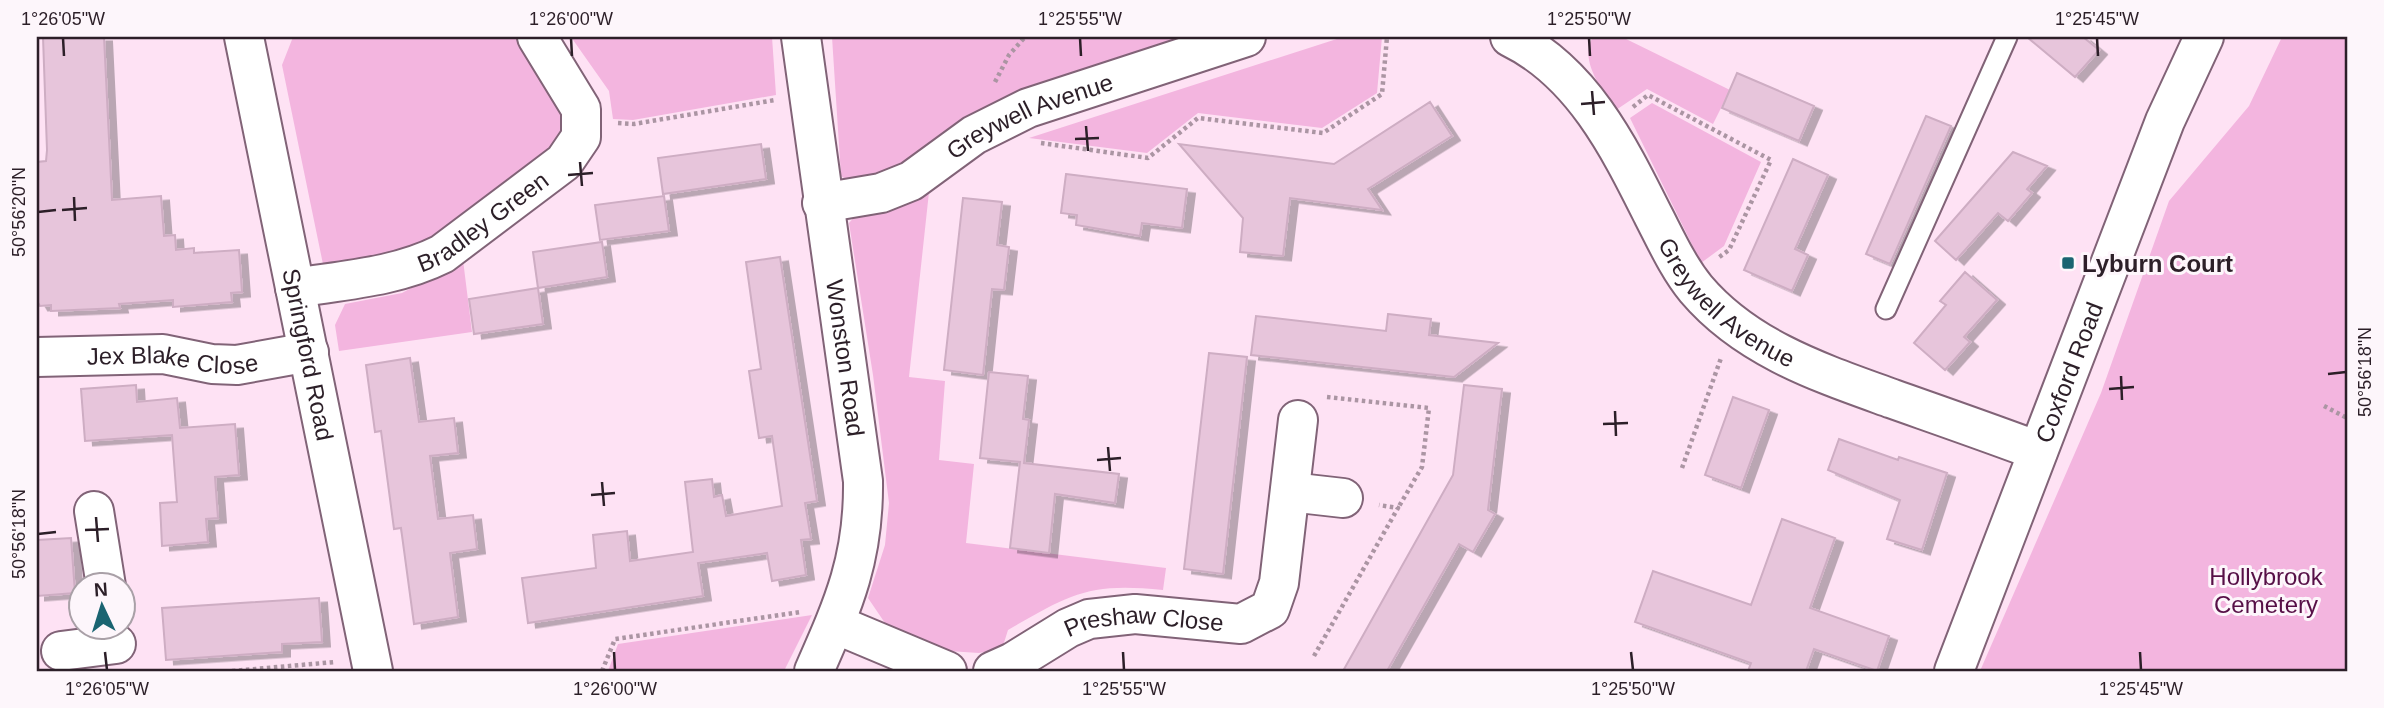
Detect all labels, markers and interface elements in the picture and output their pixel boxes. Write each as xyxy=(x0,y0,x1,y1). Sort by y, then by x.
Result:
text: 1°26'05"W xyxy=(21,9,105,29)
text: 1°26'00"W xyxy=(529,9,613,29)
text: 1°25'55"W xyxy=(1038,9,1122,29)
text: 1°25'50"W xyxy=(1547,9,1631,29)
text: 1°25'45"W xyxy=(2055,9,2139,29)
street label: Greywell Avenue xyxy=(941,68,1116,164)
street label: Bradley Green xyxy=(413,166,553,277)
text: 50°56'20"N xyxy=(9,167,29,257)
street label: Greywell Avenue xyxy=(1653,233,1799,372)
place label: Lyburn Court xyxy=(2082,250,2233,277)
marker: Lyburn Court xyxy=(2060,255,2076,271)
street label: Springford Road xyxy=(278,266,339,443)
street label: Wonston Road xyxy=(821,278,870,438)
street label: Coxford Road xyxy=(2029,298,2108,446)
text: 50°56'18"N xyxy=(2355,327,2375,417)
street label: Jex Blake Close xyxy=(87,340,260,379)
text: 50°56'18"N xyxy=(9,489,29,579)
park label: Hollybrook Cemetery xyxy=(2209,563,2324,618)
north arrow xyxy=(66,572,136,642)
text: N xyxy=(93,579,108,600)
street label: Preshaw Close xyxy=(1060,600,1225,642)
text: 1°26'05"W xyxy=(65,679,149,699)
text: 1°26'00"W xyxy=(573,679,657,699)
text: 1°25'55"W xyxy=(1082,679,1166,699)
text: 1°25'50"W xyxy=(1591,679,1675,699)
text: 1°25'45"W xyxy=(2099,679,2183,699)

